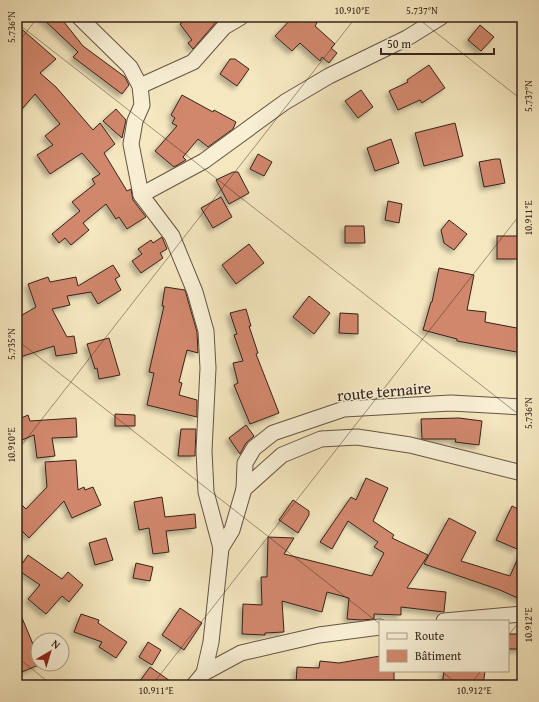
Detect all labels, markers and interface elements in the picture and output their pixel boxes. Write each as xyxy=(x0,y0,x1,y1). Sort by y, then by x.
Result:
text: 10.910°E xyxy=(334,3,370,18)
text: 5.737°N xyxy=(406,3,438,18)
text: 5.736°N xyxy=(4,11,19,43)
scale bar xyxy=(381,30,494,56)
text: 50 m xyxy=(387,35,411,52)
text: 5.737°N xyxy=(521,80,536,112)
text: 10.911°E xyxy=(521,200,536,236)
text: 5.735°N xyxy=(4,328,19,360)
street label: route ternaire xyxy=(336,375,432,407)
text: 5.736°N xyxy=(521,397,536,429)
text: 10.910°E xyxy=(4,427,19,463)
text: 10.912°E xyxy=(521,607,536,643)
legend xyxy=(379,620,509,672)
text: Route xyxy=(415,627,445,644)
north arrow xyxy=(30,632,70,672)
text: N xyxy=(48,636,64,653)
text: Bâtiment xyxy=(415,647,462,664)
text: 10.911°E xyxy=(138,683,174,698)
text: 10.912°E xyxy=(456,683,492,698)

